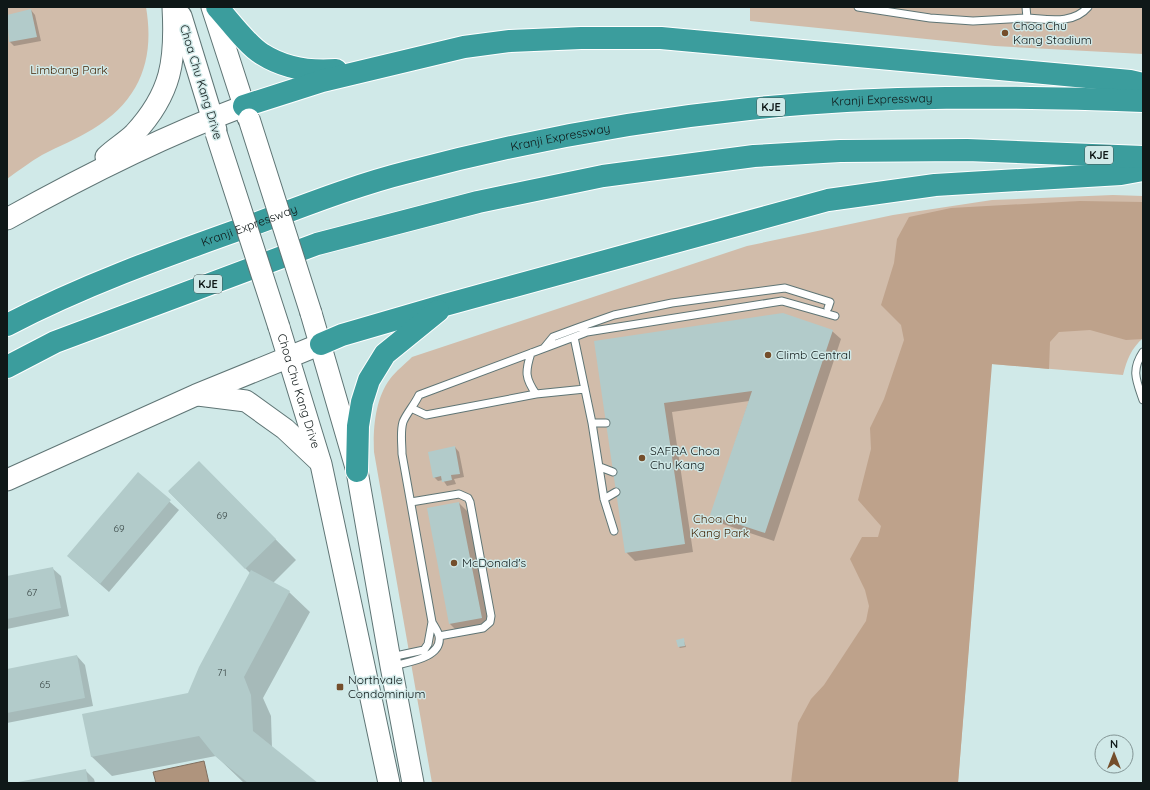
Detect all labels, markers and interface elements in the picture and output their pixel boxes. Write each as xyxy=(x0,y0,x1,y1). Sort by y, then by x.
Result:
place label: Choa Chu Kang Stadium xyxy=(1013,18,1092,47)
street label: Choa Chu Kang Drive xyxy=(177,23,226,141)
marker: Choa Chu Kang Stadium xyxy=(1000,28,1010,38)
park label: Limbang Park xyxy=(30,62,108,77)
street label: Kranji Expressway xyxy=(831,90,933,109)
road number: KJE xyxy=(757,98,785,116)
street label: Kranji Expressway xyxy=(509,120,611,154)
road number: KJE xyxy=(1085,146,1113,164)
street label: Kranji Expressway xyxy=(199,201,299,250)
road number: KJE xyxy=(194,275,222,293)
street label: Choa Chu Kang Drive xyxy=(274,332,324,450)
place label: Climb Central xyxy=(776,347,851,362)
marker: Climb Central xyxy=(763,350,773,360)
place label: SAFRA Choa Chu Kang xyxy=(650,443,720,472)
marker: SAFRA Choa Chu Kang xyxy=(637,453,647,463)
house number: 69 xyxy=(217,509,228,522)
park label: Choa Chu Kang Park xyxy=(691,511,749,540)
house number: 69 xyxy=(114,522,125,535)
place label: McDonald's xyxy=(462,555,527,570)
marker: McDonald's xyxy=(449,558,459,568)
house number: 67 xyxy=(27,586,37,599)
house number: 71 xyxy=(217,666,227,679)
place label: Northvale Condominium xyxy=(348,672,425,701)
house number: 65 xyxy=(40,678,50,691)
marker: Northvale Condominium xyxy=(335,682,345,692)
north arrow xyxy=(1094,734,1134,774)
text: N xyxy=(1110,737,1118,751)

